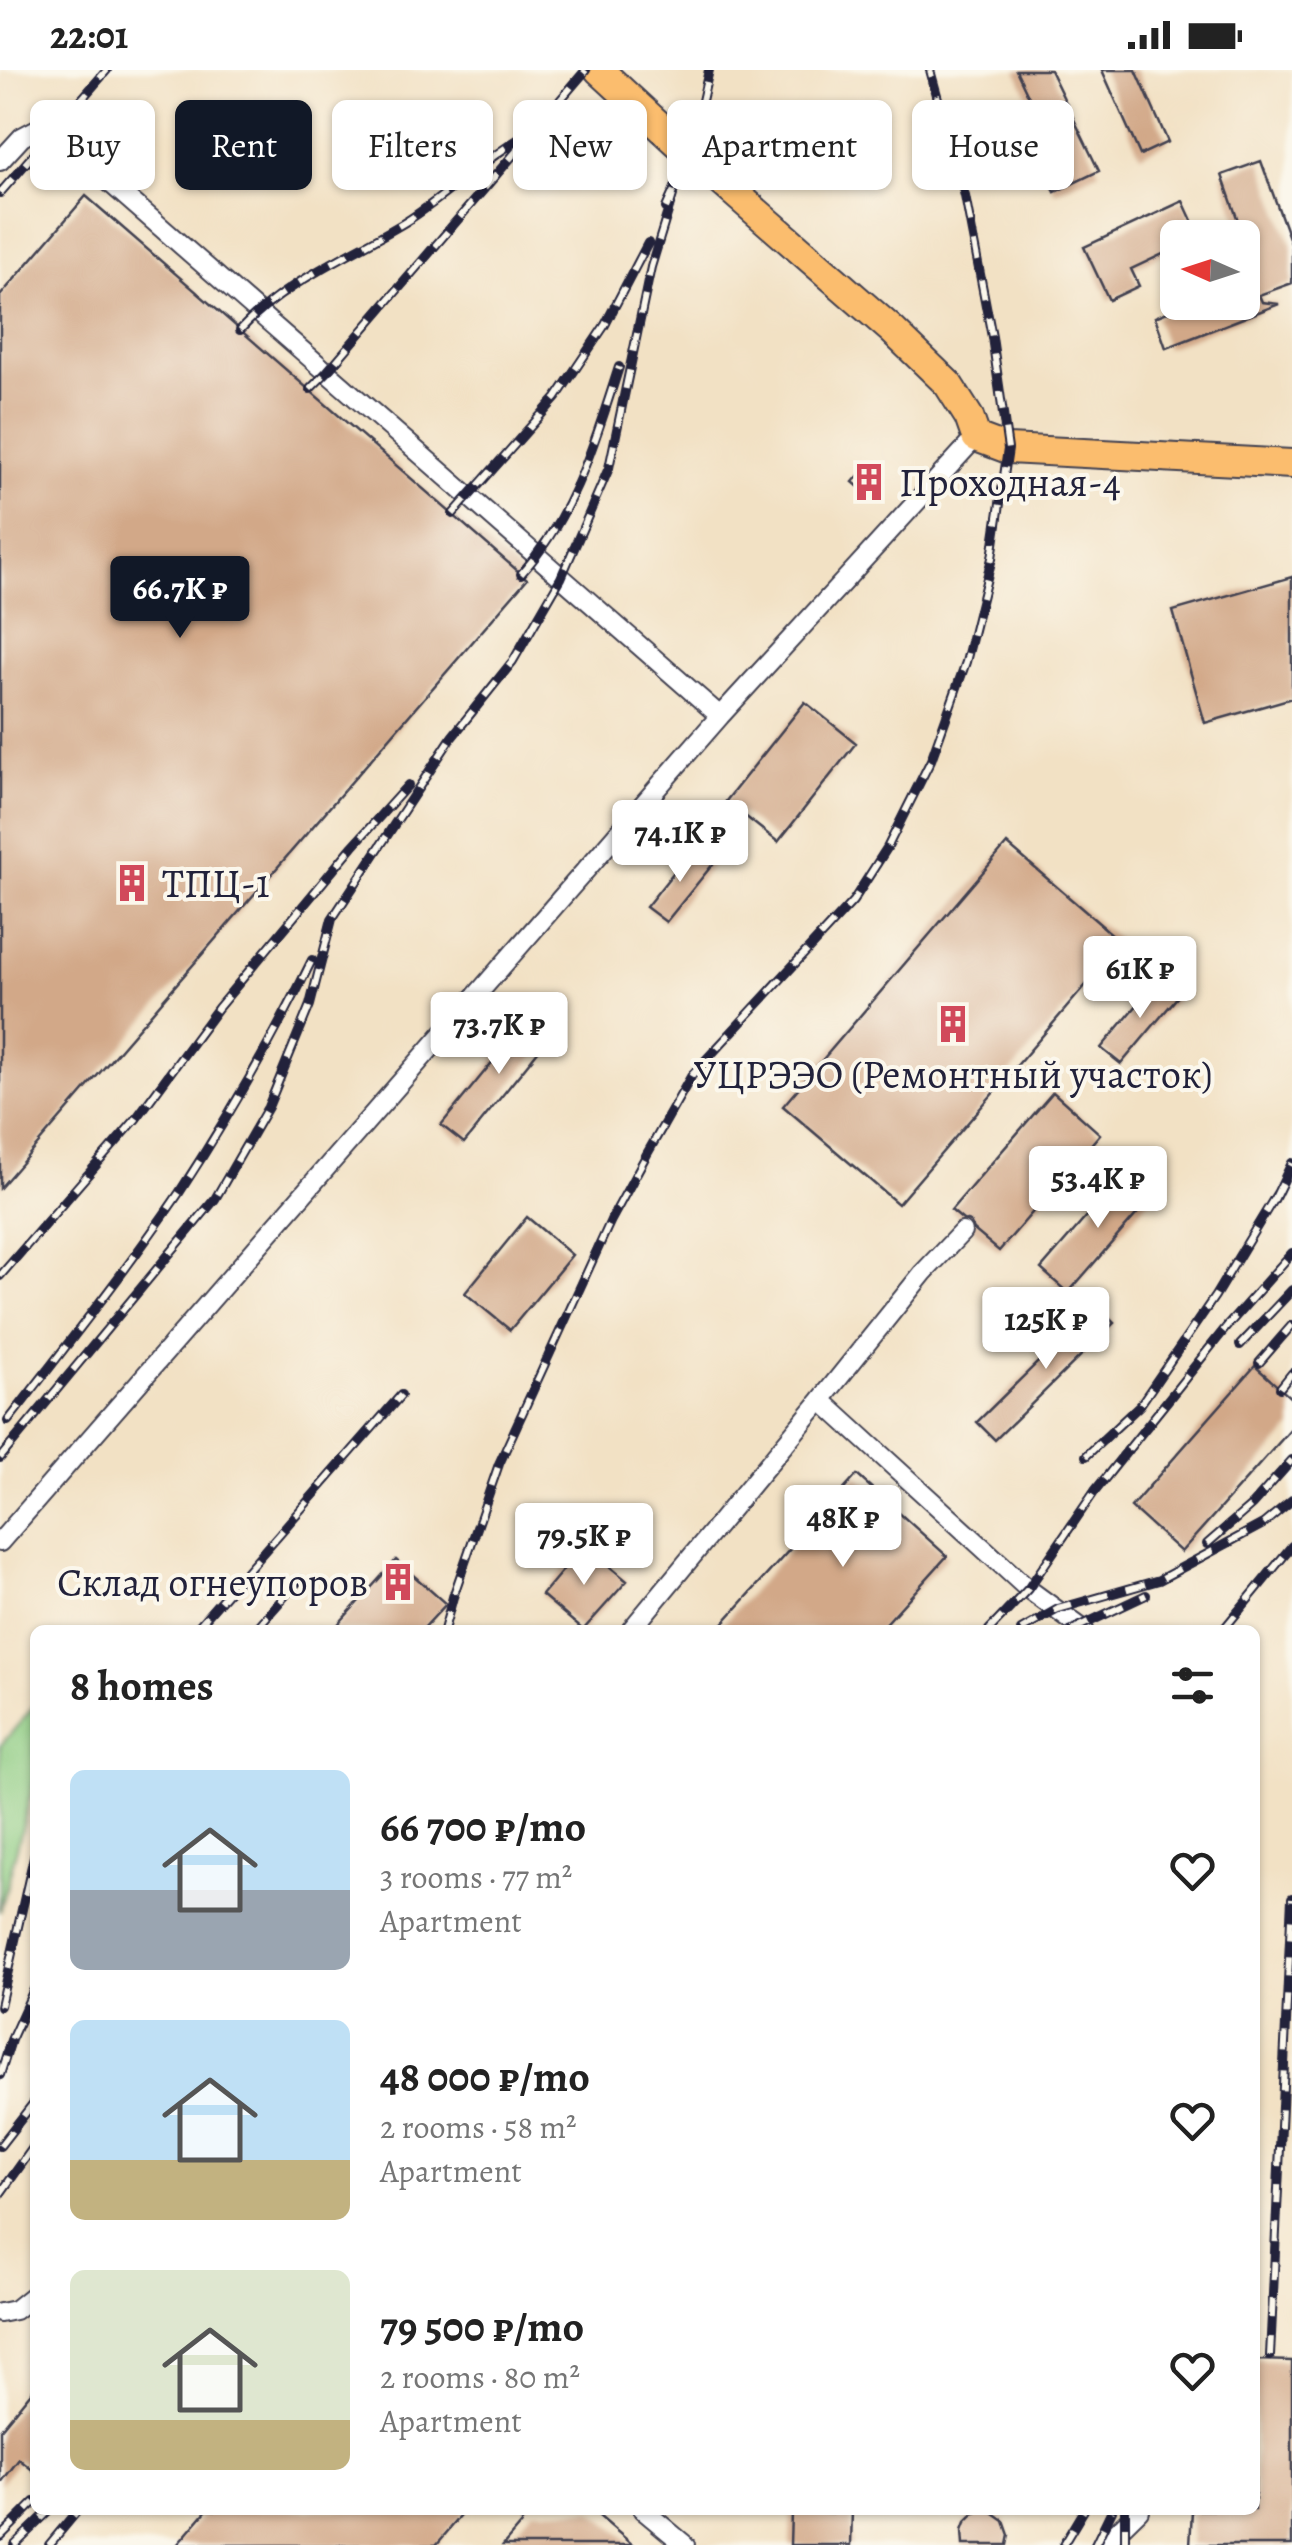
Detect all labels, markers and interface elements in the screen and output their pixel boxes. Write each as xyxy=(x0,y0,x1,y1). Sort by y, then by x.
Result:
text: 22:01 xyxy=(50,9,128,61)
chip: Buy xyxy=(30,100,155,190)
chip: Rent xyxy=(175,100,312,190)
chip: Filters xyxy=(332,100,493,190)
chip: New xyxy=(513,100,647,190)
chip: Apartment xyxy=(667,100,892,190)
chip: House xyxy=(912,100,1074,190)
north arrow xyxy=(1160,220,1260,320)
map controls xyxy=(1160,220,1260,320)
place label: Проходная-4 xyxy=(899,455,1121,510)
building icon: Проходная-4 xyxy=(848,461,890,503)
pin: 66.7K ₽ xyxy=(88,556,272,641)
text: 66.7K ₽ xyxy=(132,566,228,610)
pin: 74.1K ₽ xyxy=(588,800,772,885)
text: 74.1K ₽ xyxy=(634,810,726,854)
place label: ТПЦ-1 xyxy=(162,856,270,911)
building icon: ТПЦ-1 xyxy=(111,862,153,904)
pin: 61K ₽ xyxy=(1070,936,1210,1021)
text: 61K ₽ xyxy=(1105,946,1175,990)
pin: 73.7K ₽ xyxy=(407,992,591,1077)
text: 73.7K ₽ xyxy=(453,1002,545,1046)
building icon: УЦРЭЭО (Ремонтный участок) xyxy=(932,1003,974,1045)
place label: УЦРЭЭО (Ремонтный участок) xyxy=(693,1047,1213,1102)
pin: 53.4K ₽ xyxy=(1006,1146,1190,1231)
text: 53.4K ₽ xyxy=(1051,1156,1145,1200)
pin: 125K ₽ xyxy=(965,1287,1127,1372)
text: 125K ₽ xyxy=(1004,1297,1088,1341)
pin: 48K ₽ xyxy=(773,1485,913,1570)
text: 48K ₽ xyxy=(806,1495,880,1539)
pin: 79.5K ₽ xyxy=(492,1503,676,1588)
text: 79.5K ₽ xyxy=(537,1513,631,1557)
place label: Склад огнеупоров xyxy=(57,1555,368,1610)
building icon: Склад огнеупоров xyxy=(377,1561,419,1603)
text: 8 homes xyxy=(70,1657,214,1714)
icon: filters xyxy=(1165,1658,1220,1713)
text: 66 700 ₽/mo xyxy=(380,1798,586,1855)
icon: home xyxy=(150,1810,270,1930)
icon: heart xyxy=(1165,1843,1220,1898)
text: 3 rooms · 77 m² xyxy=(380,1855,572,1899)
text: Apartment xyxy=(380,1899,522,1943)
text: 48 000 ₽/mo xyxy=(380,2048,590,2105)
icon: home xyxy=(150,2060,270,2180)
icon: heart xyxy=(1165,2093,1220,2148)
text: 2 rooms · 58 m² xyxy=(380,2105,577,2149)
text: Apartment xyxy=(380,2149,522,2193)
text: 79 500 ₽/mo xyxy=(380,2298,584,2355)
icon: home xyxy=(150,2310,270,2430)
icon: heart xyxy=(1165,2343,1220,2398)
text: 2 rooms · 80 m² xyxy=(380,2355,580,2399)
text: Apartment xyxy=(380,2399,522,2443)

